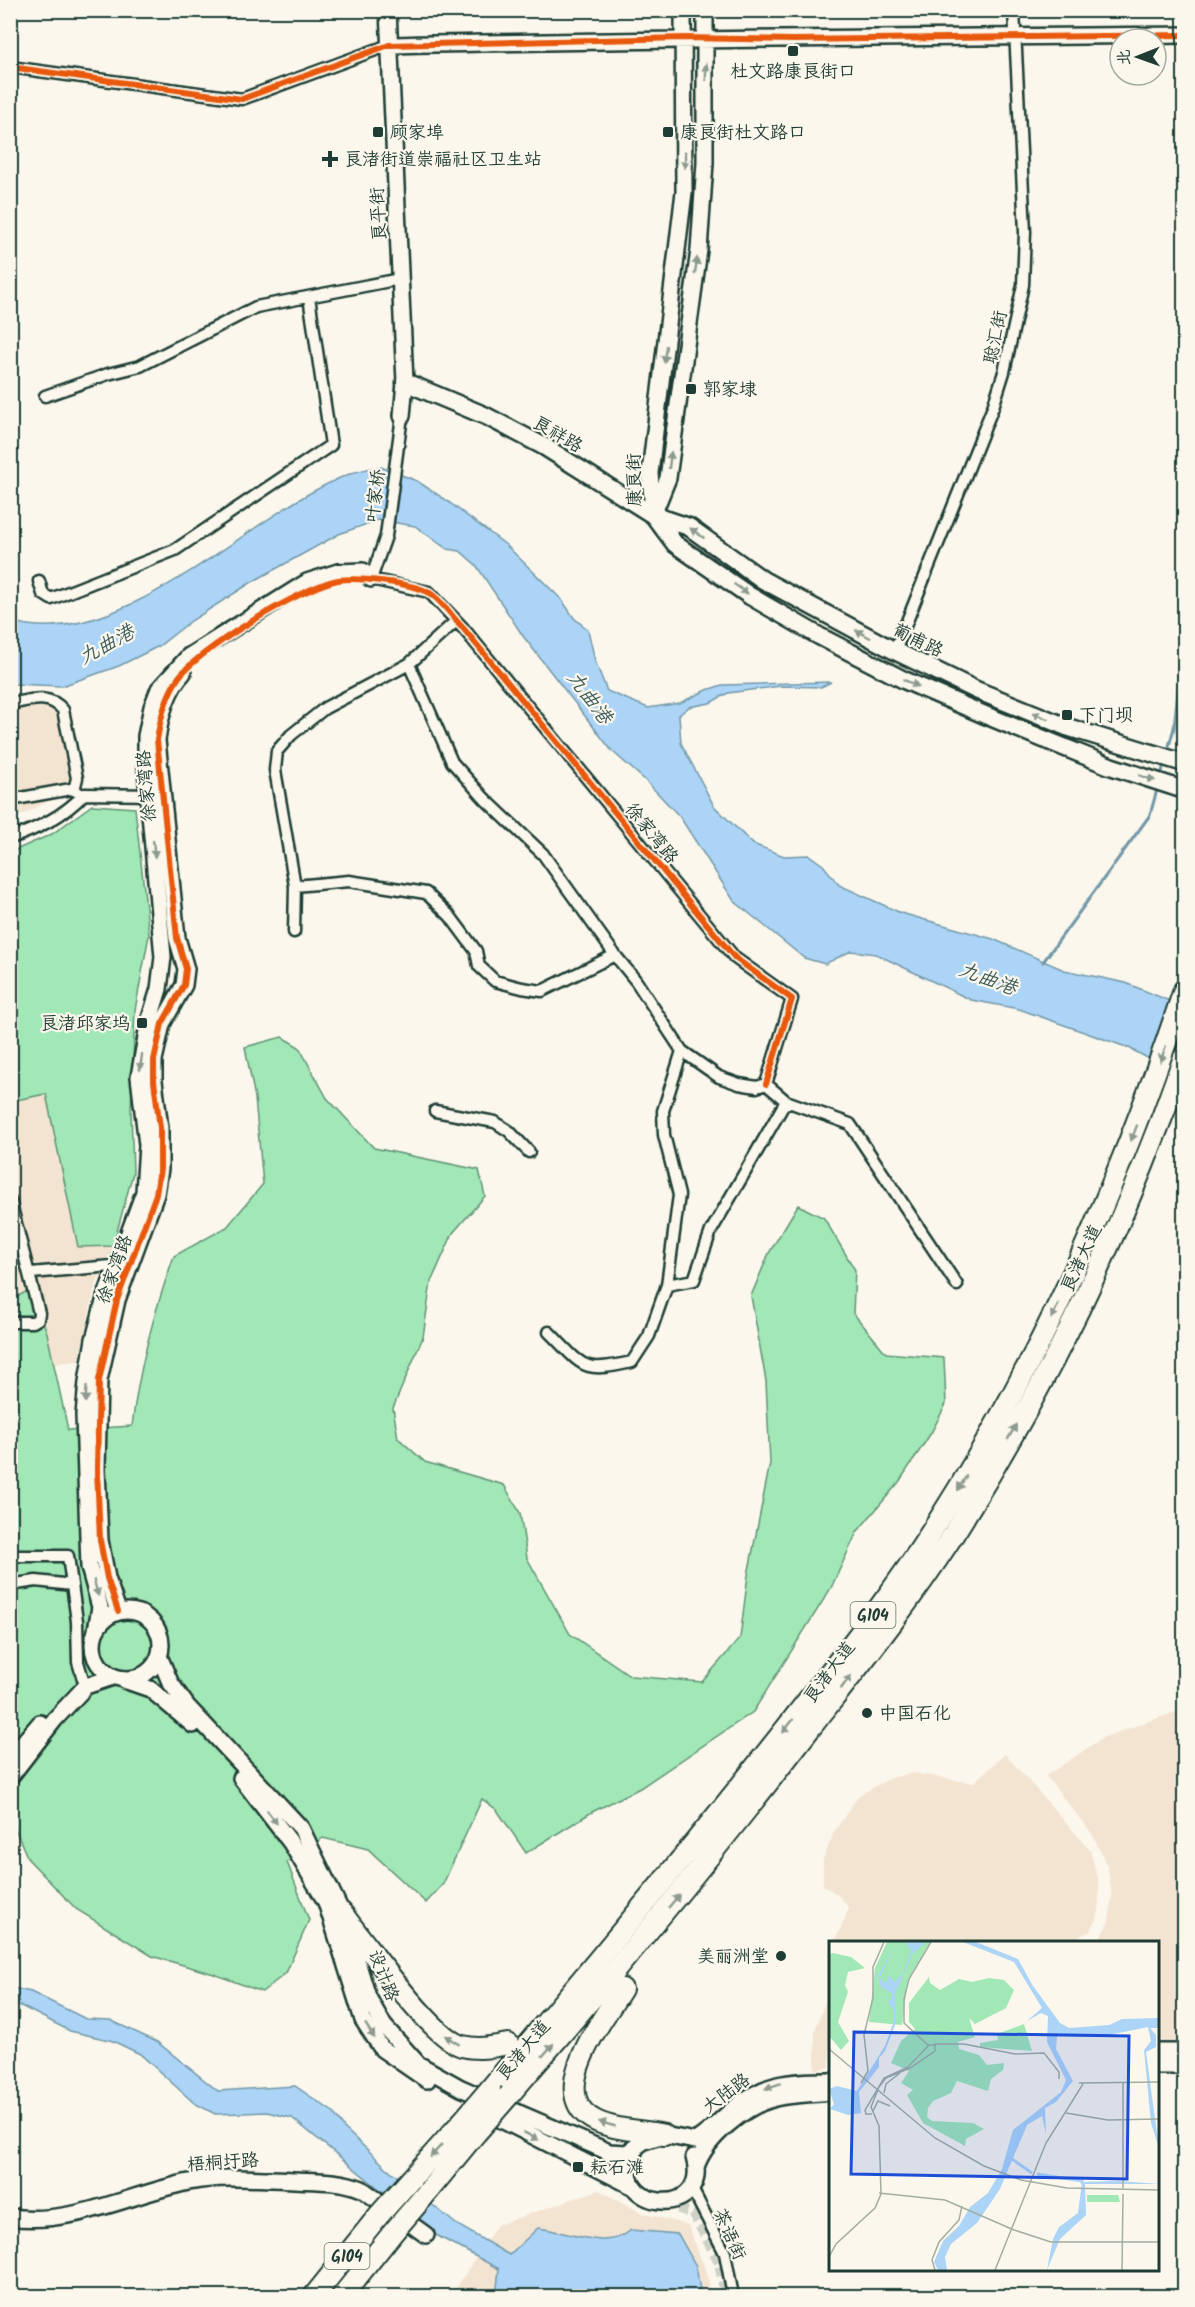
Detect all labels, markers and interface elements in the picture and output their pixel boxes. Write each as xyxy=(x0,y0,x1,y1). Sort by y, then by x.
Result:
north arrow xyxy=(1108,27,1168,87)
marker: 杜文路康良街口 xyxy=(786,44,800,58)
text: 北 xyxy=(1112,49,1137,65)
place label: 杜文路康良街口 xyxy=(730,58,856,87)
one-way arrow xyxy=(702,62,711,81)
place label: 顾家埠 xyxy=(390,119,444,148)
place label: 康良街杜文路口 xyxy=(680,119,806,148)
marker: 顾家埠 xyxy=(371,125,385,139)
marker: 康良街杜文路口 xyxy=(661,125,675,139)
place label: 良渚街道崇福社区卫生站 xyxy=(344,146,542,175)
marker: 良渚街道崇福社区卫生站 xyxy=(321,150,339,168)
one-way arrow xyxy=(680,150,690,169)
street label: 良平街 xyxy=(364,186,395,242)
one-way arrow xyxy=(692,257,701,276)
street label: 聪汇街 xyxy=(977,308,1016,367)
one-way arrow xyxy=(660,344,669,363)
place label: 郭家埭 xyxy=(703,376,757,405)
marker: 郭家埭 xyxy=(684,382,698,396)
street label: 良祥路 xyxy=(527,409,588,461)
one-way arrow xyxy=(666,450,675,469)
street label: 康良街 xyxy=(621,453,650,507)
street label: 叶家桥 xyxy=(359,468,394,525)
one-way arrow xyxy=(689,528,705,539)
one-way arrow xyxy=(732,583,748,595)
water label: 九曲港 xyxy=(73,616,143,674)
street label: 葡甫路 xyxy=(887,616,948,666)
one-way arrow xyxy=(854,629,871,639)
water label: 九曲港 xyxy=(558,665,620,733)
one-way arrow xyxy=(903,678,921,688)
place label: 下门坝 xyxy=(1079,702,1133,731)
marker: 下门坝 xyxy=(1060,708,1074,722)
one-way arrow xyxy=(1031,711,1049,720)
street label: 徐家湾路 xyxy=(130,749,165,823)
one-way arrow xyxy=(1138,774,1156,784)
street label: 徐家湾路 xyxy=(617,797,685,871)
one-way arrow xyxy=(149,839,159,858)
water label: 九曲港 xyxy=(954,955,1023,1006)
place label: 良渚邱家坞 xyxy=(40,1010,130,1039)
marker: 良渚邱家坞 xyxy=(135,1016,149,1030)
one-way arrow xyxy=(1158,1045,1167,1063)
one-way arrow xyxy=(137,1052,146,1071)
one-way arrow xyxy=(1129,1124,1138,1142)
street label: 良渚大道 xyxy=(1054,1220,1111,1297)
street label: 徐家湾路 xyxy=(89,1231,141,1308)
one-way arrow xyxy=(1051,1303,1060,1320)
one-way arrow xyxy=(81,1384,91,1403)
one-way arrow xyxy=(1007,1423,1017,1440)
one-way arrow xyxy=(957,1475,968,1491)
one-way arrow xyxy=(92,1579,101,1597)
road number: G104 xyxy=(850,1602,896,1628)
street label: 良渚大道 xyxy=(797,1635,863,1710)
one-way arrow xyxy=(840,1674,852,1690)
place label: 中国石化 xyxy=(879,1700,951,1729)
marker: 中国石化 xyxy=(860,1706,874,1720)
one-way arrow xyxy=(782,1719,794,1734)
one-way arrow xyxy=(266,1809,278,1825)
one-way arrow xyxy=(667,1894,680,1909)
inset map xyxy=(829,1941,1159,2271)
place label: 美丽洲堂 xyxy=(697,1943,769,1972)
street label: 设计路 xyxy=(359,1945,406,2006)
marker: 美丽洲堂 xyxy=(774,1949,788,1963)
street label: 良渚大道 xyxy=(490,2014,558,2088)
one-way arrow xyxy=(364,2022,376,2038)
one-way arrow xyxy=(444,2035,460,2046)
one-way arrow xyxy=(541,2043,554,2058)
street label: 大陆路 xyxy=(697,2066,757,2122)
one-way arrow xyxy=(764,2081,782,2091)
one-way arrow xyxy=(598,2119,616,2128)
one-way arrow xyxy=(522,2131,540,2141)
one-way arrow xyxy=(429,2143,443,2158)
street label: 梧桐圩路 xyxy=(186,2147,260,2180)
place label: 耘石滩 xyxy=(590,2154,644,2183)
marker: 耘石滩 xyxy=(571,2160,585,2174)
street label: 茶语街 xyxy=(704,2204,753,2265)
road number: G104 xyxy=(324,2243,370,2269)

